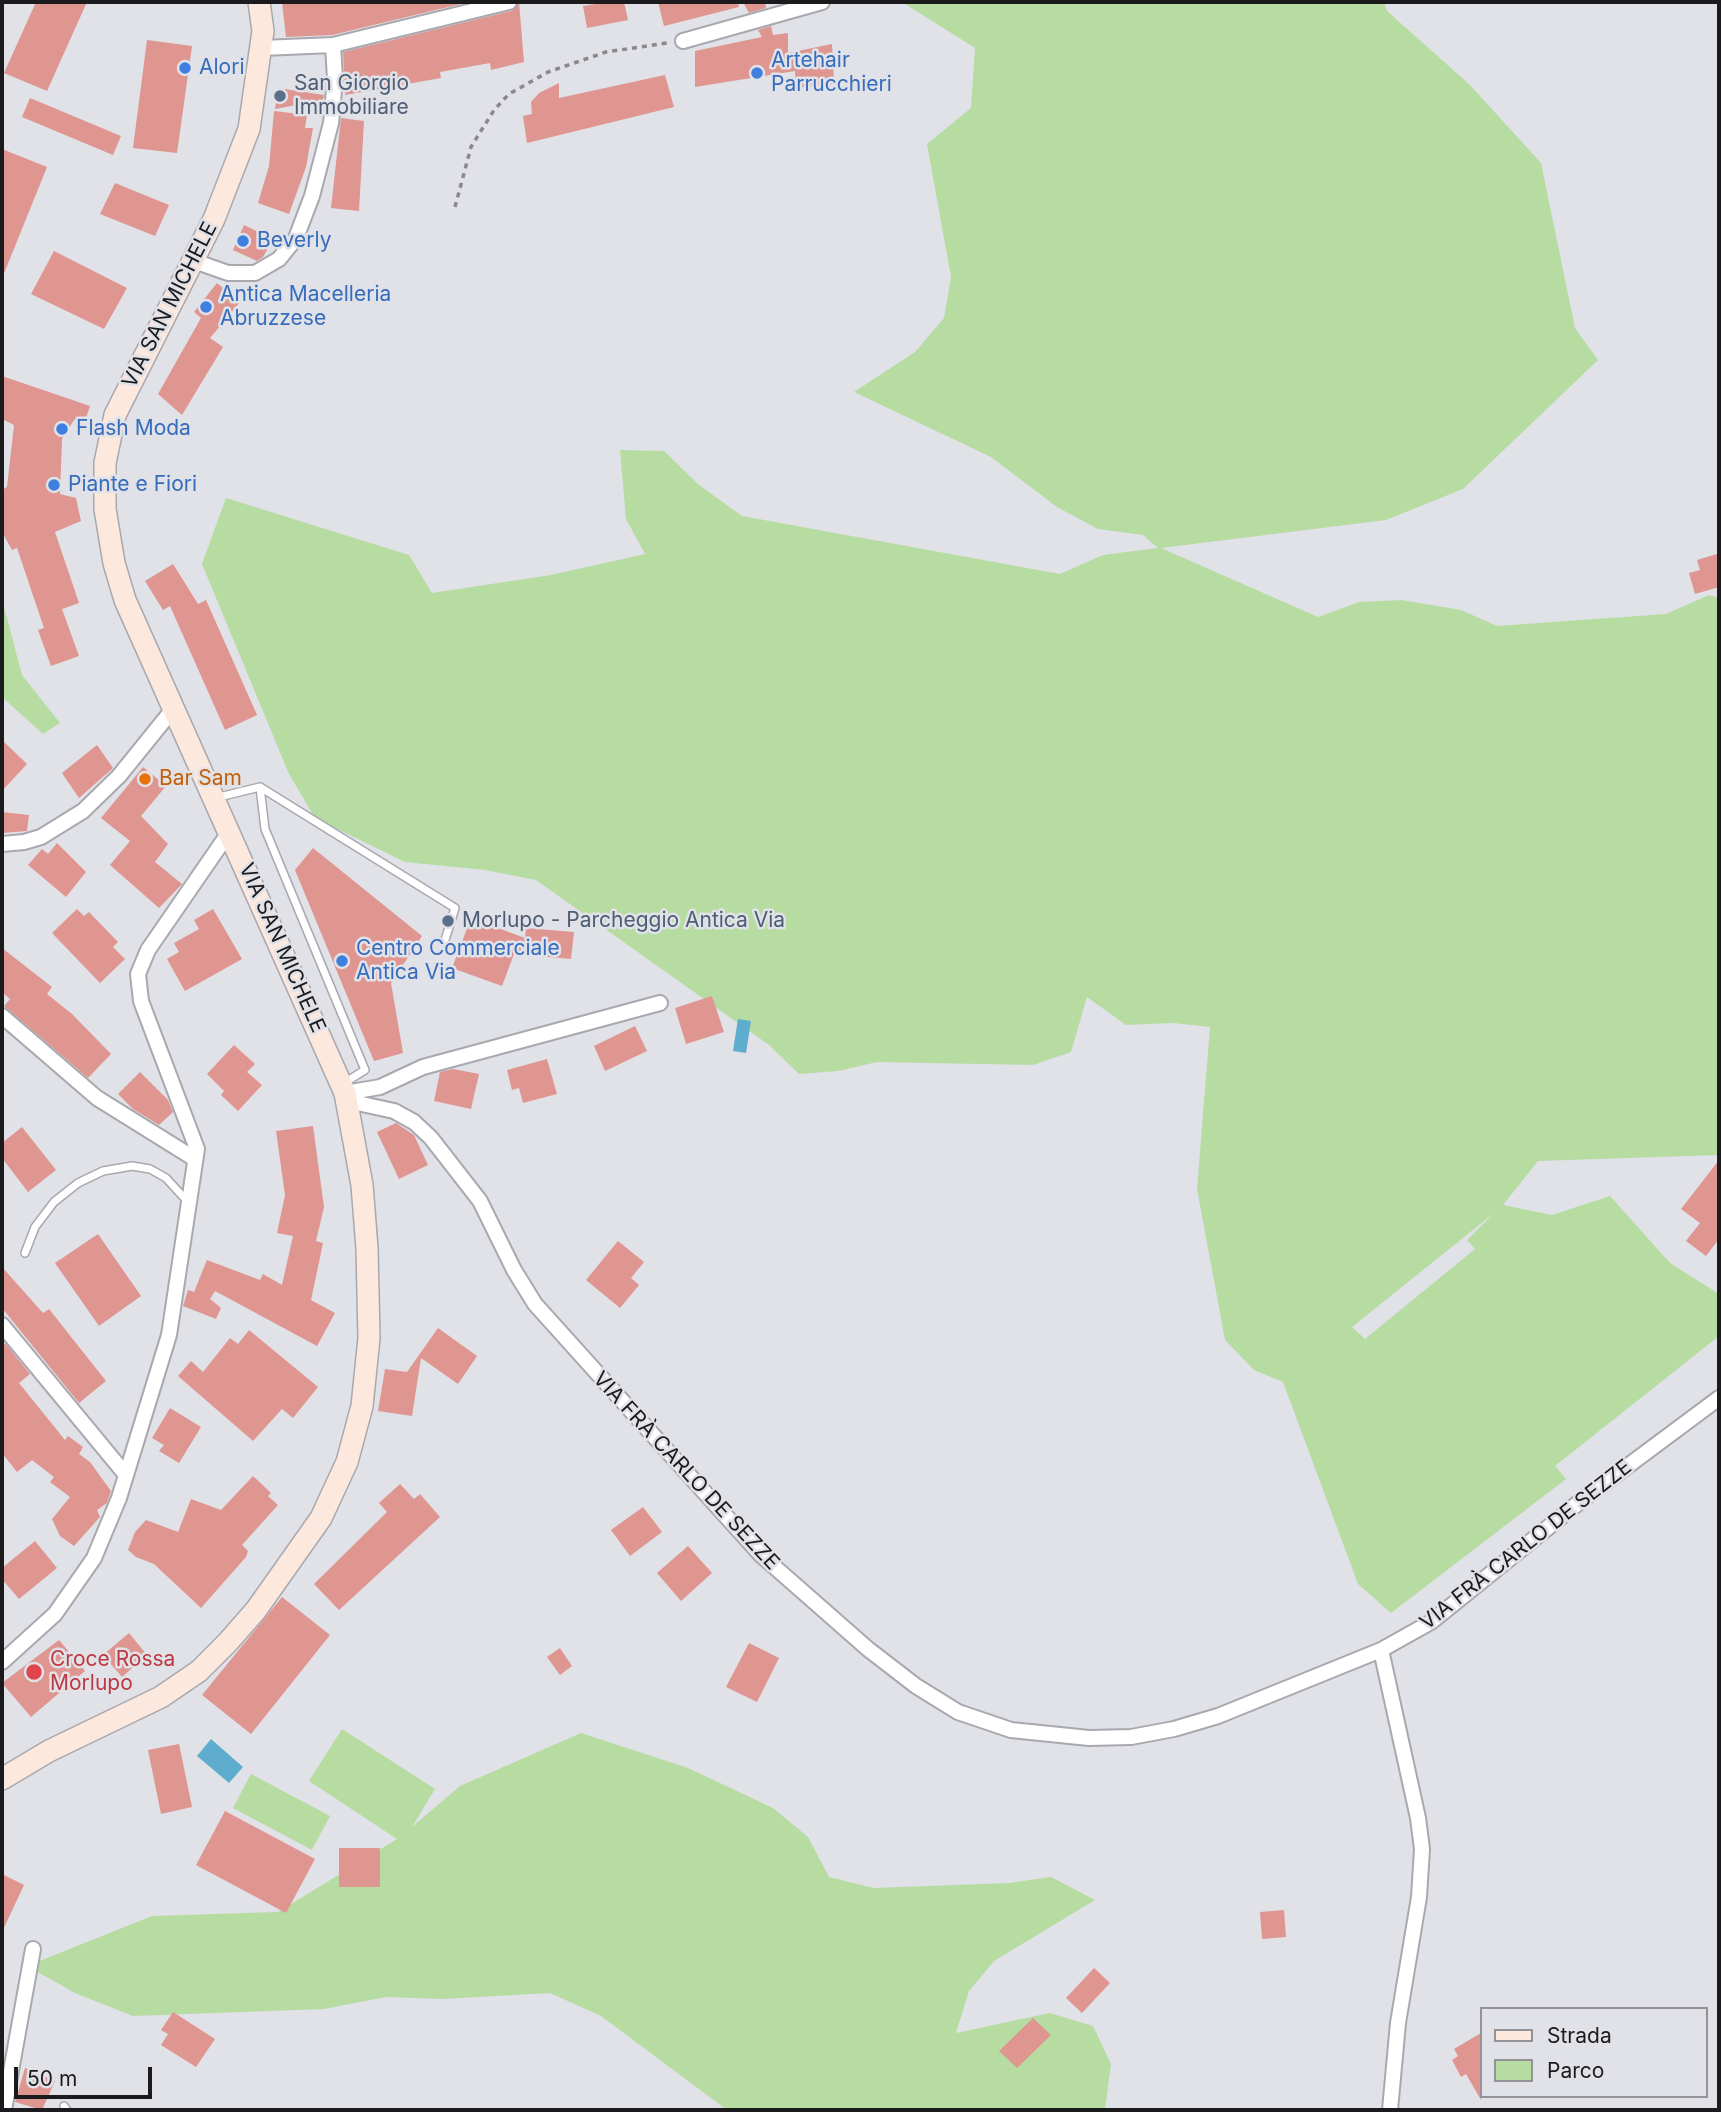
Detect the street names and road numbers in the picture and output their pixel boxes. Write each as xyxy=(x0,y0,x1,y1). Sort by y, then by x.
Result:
street label: VIA SAN MICHELE xyxy=(117,218,223,392)
street label: VIA SAN MICHELE xyxy=(233,859,331,1037)
street label: VIA FRÀ CARLO DE SEZZE xyxy=(588,1367,784,1575)
street label: VIA FRÀ CARLO DE SEZZE xyxy=(1415,1454,1637,1636)

